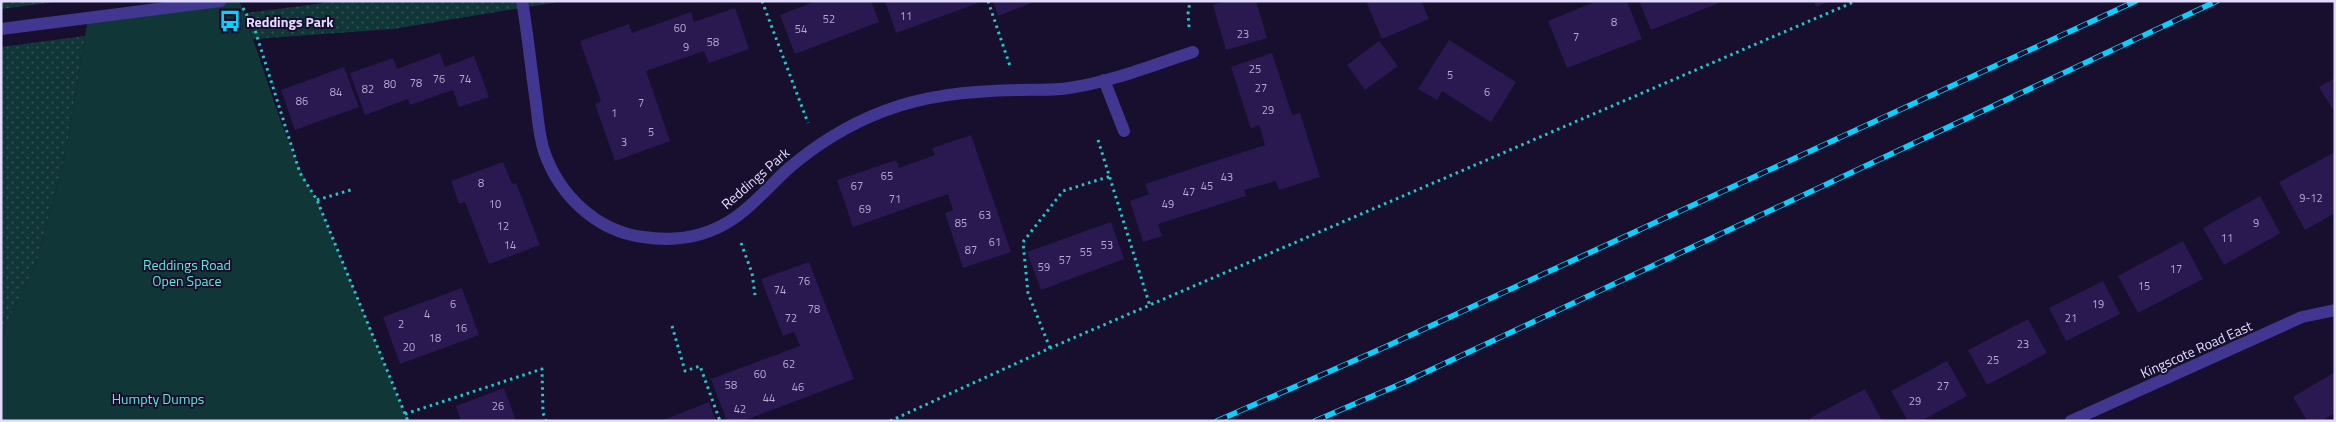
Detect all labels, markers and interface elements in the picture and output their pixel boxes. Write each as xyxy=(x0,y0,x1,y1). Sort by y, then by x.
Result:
bus stop icon: Reddings Park xyxy=(217,8,243,34)
house number: 11 xyxy=(900,8,912,24)
place label: Reddings Park xyxy=(246,11,334,32)
house number: 52 xyxy=(823,11,835,27)
house number: 8 xyxy=(1611,14,1617,30)
house number: 60 xyxy=(674,20,686,36)
house number: 54 xyxy=(795,21,807,37)
house number: 23 xyxy=(1237,26,1249,42)
house number: 7 xyxy=(1573,29,1579,45)
house number: 58 xyxy=(707,34,719,50)
house number: 9 xyxy=(683,39,689,55)
house number: 25 xyxy=(1249,61,1261,77)
house number: 5 xyxy=(1447,67,1453,83)
house number: 76 xyxy=(433,71,445,87)
house number: 74 xyxy=(459,71,471,87)
house number: 78 xyxy=(410,75,422,91)
house number: 80 xyxy=(384,76,396,92)
house number: 27 xyxy=(1255,80,1267,96)
house number: 82 xyxy=(362,81,374,97)
house number: 84 xyxy=(330,84,342,100)
house number: 6 xyxy=(1484,84,1490,100)
house number: 86 xyxy=(296,93,308,109)
house number: 7 xyxy=(638,95,644,111)
house number: 29 xyxy=(1262,102,1274,118)
house number: 1 xyxy=(611,105,617,121)
house number: 5 xyxy=(648,124,654,140)
house number: 3 xyxy=(621,134,627,150)
street label: Reddings Park xyxy=(716,142,794,214)
house number: 65 xyxy=(881,168,893,184)
house number: 43 xyxy=(1221,169,1233,185)
house number: 8 xyxy=(478,175,484,191)
house number: 67 xyxy=(851,178,863,194)
house number: 45 xyxy=(1201,178,1213,194)
house number: 47 xyxy=(1183,184,1195,200)
house number: 9-12 xyxy=(2299,190,2323,206)
house number: 71 xyxy=(889,191,901,207)
house number: 10 xyxy=(489,196,501,212)
house number: 49 xyxy=(1162,196,1174,212)
house number: 69 xyxy=(859,201,871,217)
house number: 63 xyxy=(979,207,991,223)
house number: 85 xyxy=(955,215,967,231)
house number: 9 xyxy=(2253,215,2259,231)
house number: 12 xyxy=(497,218,509,234)
house number: 11 xyxy=(2221,230,2233,246)
house number: 61 xyxy=(989,234,1001,250)
house number: 14 xyxy=(504,237,516,253)
house number: 53 xyxy=(1101,237,1113,253)
house number: 87 xyxy=(965,242,977,258)
house number: 55 xyxy=(1080,244,1092,260)
house number: 57 xyxy=(1059,252,1071,268)
park label: Reddings Road Open Space xyxy=(143,254,231,291)
house number: 59 xyxy=(1038,259,1050,275)
house number: 17 xyxy=(2170,261,2182,277)
house number: 76 xyxy=(798,273,810,289)
house number: 15 xyxy=(2138,278,2150,294)
house number: 74 xyxy=(774,282,786,298)
house number: 6 xyxy=(450,296,456,312)
house number: 19 xyxy=(2092,296,2104,312)
house number: 78 xyxy=(808,301,820,317)
house number: 4 xyxy=(424,306,430,322)
house number: 72 xyxy=(785,310,797,326)
house number: 21 xyxy=(2065,310,2077,326)
street label: Kingscote Road East xyxy=(2137,315,2255,383)
house number: 2 xyxy=(398,316,404,332)
house number: 16 xyxy=(455,320,467,336)
house number: 18 xyxy=(429,330,441,346)
house number: 23 xyxy=(2017,336,2029,352)
house number: 20 xyxy=(403,339,415,355)
house number: 25 xyxy=(1987,352,1999,368)
house number: 62 xyxy=(783,356,795,372)
house number: 60 xyxy=(754,366,766,382)
house number: 58 xyxy=(725,377,737,393)
house number: 27 xyxy=(1937,378,1949,394)
house number: 46 xyxy=(792,379,804,395)
park label: Humpty Dumps xyxy=(112,388,204,409)
house number: 44 xyxy=(763,390,775,406)
house number: 29 xyxy=(1909,393,1921,409)
house number: 26 xyxy=(492,398,504,414)
house number: 42 xyxy=(734,401,746,417)

